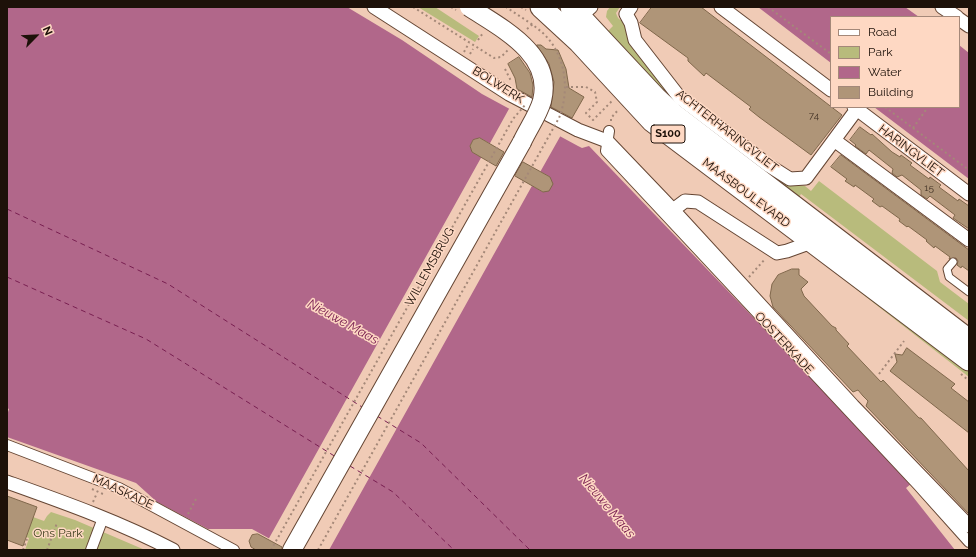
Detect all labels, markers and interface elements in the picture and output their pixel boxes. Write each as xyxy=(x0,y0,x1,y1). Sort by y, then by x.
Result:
north arrow xyxy=(16,16,56,56)
legend xyxy=(830,16,960,108)
text: N xyxy=(40,24,55,37)
text: Road xyxy=(868,25,897,39)
text: Park xyxy=(868,45,893,59)
street label: BOLWERK xyxy=(470,63,526,107)
text: Water xyxy=(868,65,902,79)
text: Building xyxy=(868,85,914,99)
street label: ACHTERHARINGVLIET xyxy=(673,87,781,175)
house number: 74 xyxy=(809,110,819,122)
street label: HARINGVLIET xyxy=(875,122,947,180)
road number: S100 xyxy=(651,125,685,143)
street label: MAASBOULEVARD xyxy=(699,155,793,231)
house number: 15 xyxy=(924,182,934,194)
street label: WILLEMSBRUG xyxy=(402,225,458,309)
water label: Nieuwe Maas xyxy=(305,296,381,348)
street label: OOSTERKADE xyxy=(752,309,816,377)
water label: Nieuwe Maas xyxy=(576,471,638,541)
street label: MAASKADE xyxy=(90,472,156,512)
park label: Ons Park xyxy=(33,526,83,540)

